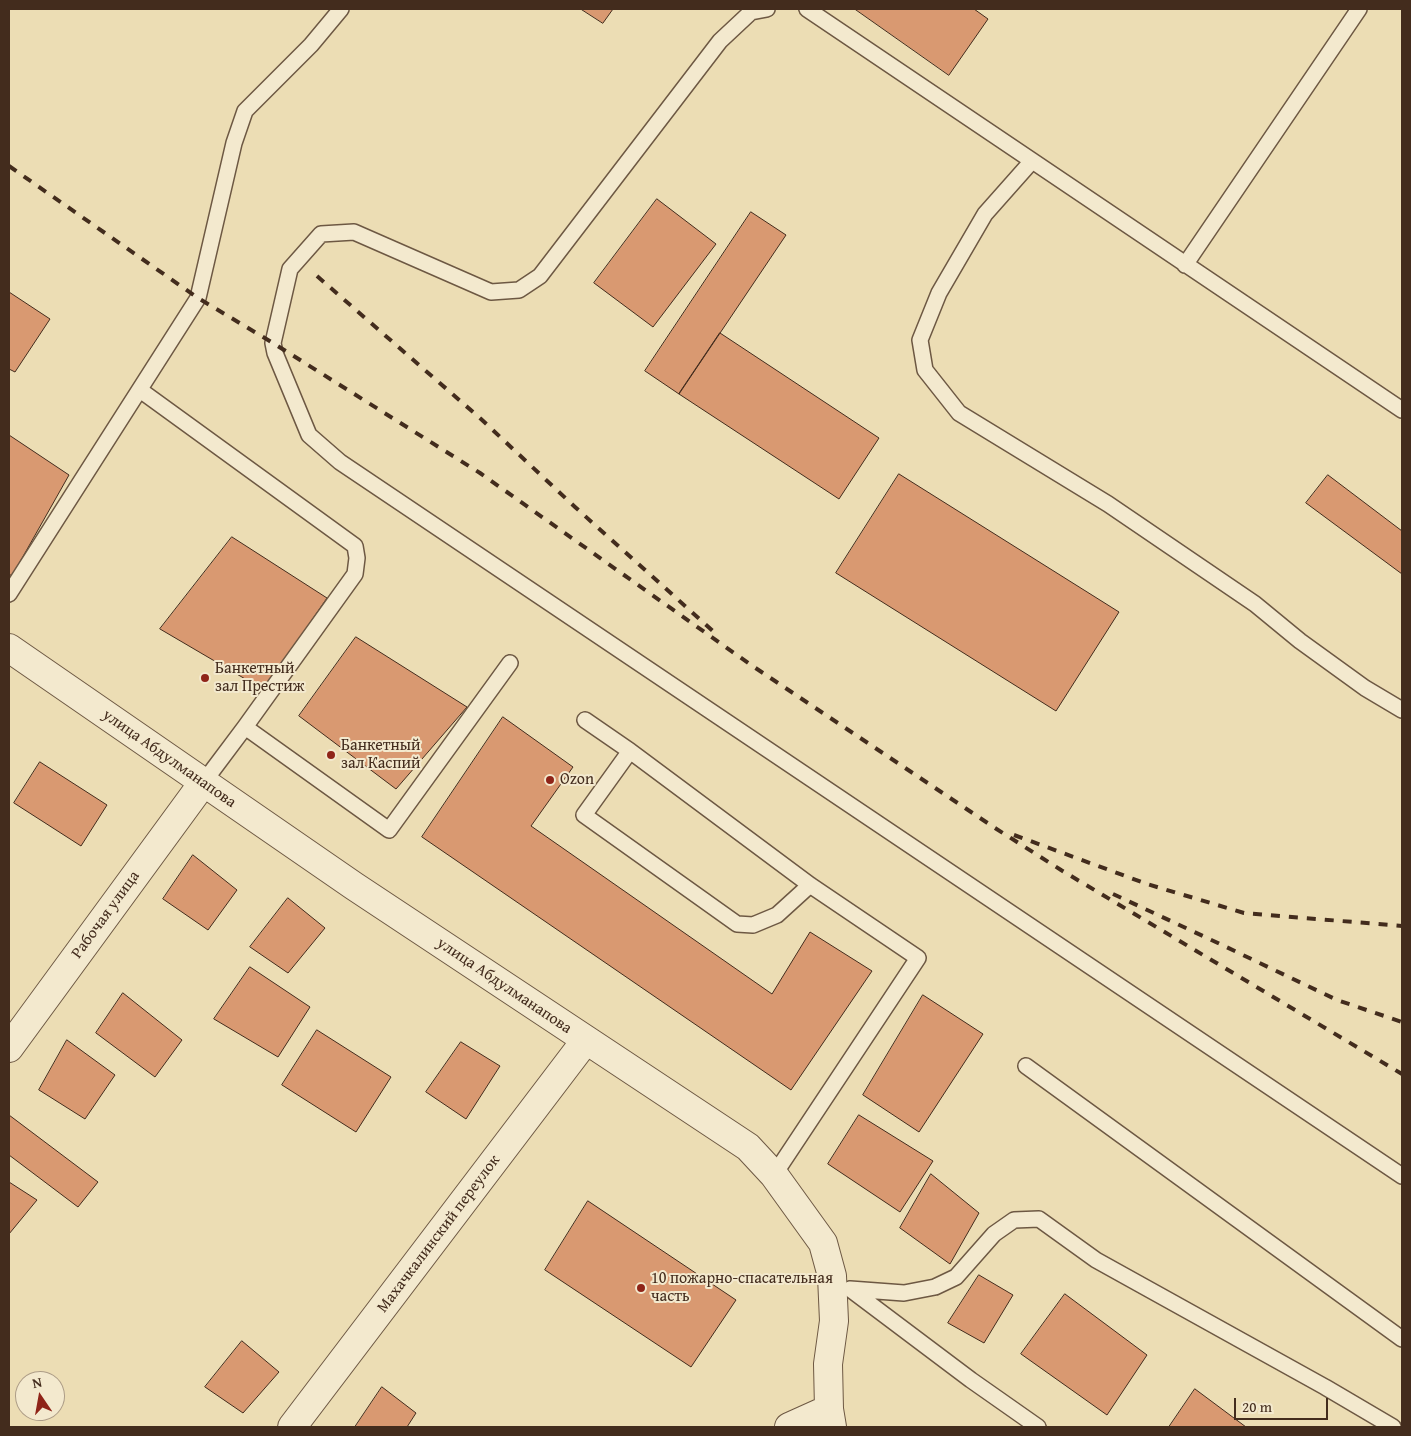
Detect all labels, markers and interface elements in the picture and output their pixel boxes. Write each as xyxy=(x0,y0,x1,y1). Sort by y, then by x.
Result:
place label: Банкетный зал Престиж xyxy=(215,659,304,697)
marker: Банкетный зал Престиж xyxy=(199,672,211,684)
street label: улица Абдулманапова xyxy=(98,706,240,812)
place label: Банкетный зал Каспий xyxy=(341,736,421,774)
marker: Банкетный зал Каспий xyxy=(325,749,337,761)
place label: Ozon xyxy=(560,770,594,790)
marker: Ozon xyxy=(544,774,556,786)
street label: Рабочая улица xyxy=(68,867,144,963)
street label: улица Абдулманапова xyxy=(433,934,575,1038)
street label: Махачкалинский переулок xyxy=(373,1151,505,1317)
place label: 10 пожарно-спасательная часть xyxy=(651,1269,833,1307)
marker: 10 пожарно-спасательная часть xyxy=(635,1282,647,1294)
north arrow xyxy=(15,1371,65,1421)
text: N xyxy=(30,1372,44,1393)
scale bar xyxy=(1236,1388,1330,1420)
text: 20 m xyxy=(1242,1396,1272,1417)

